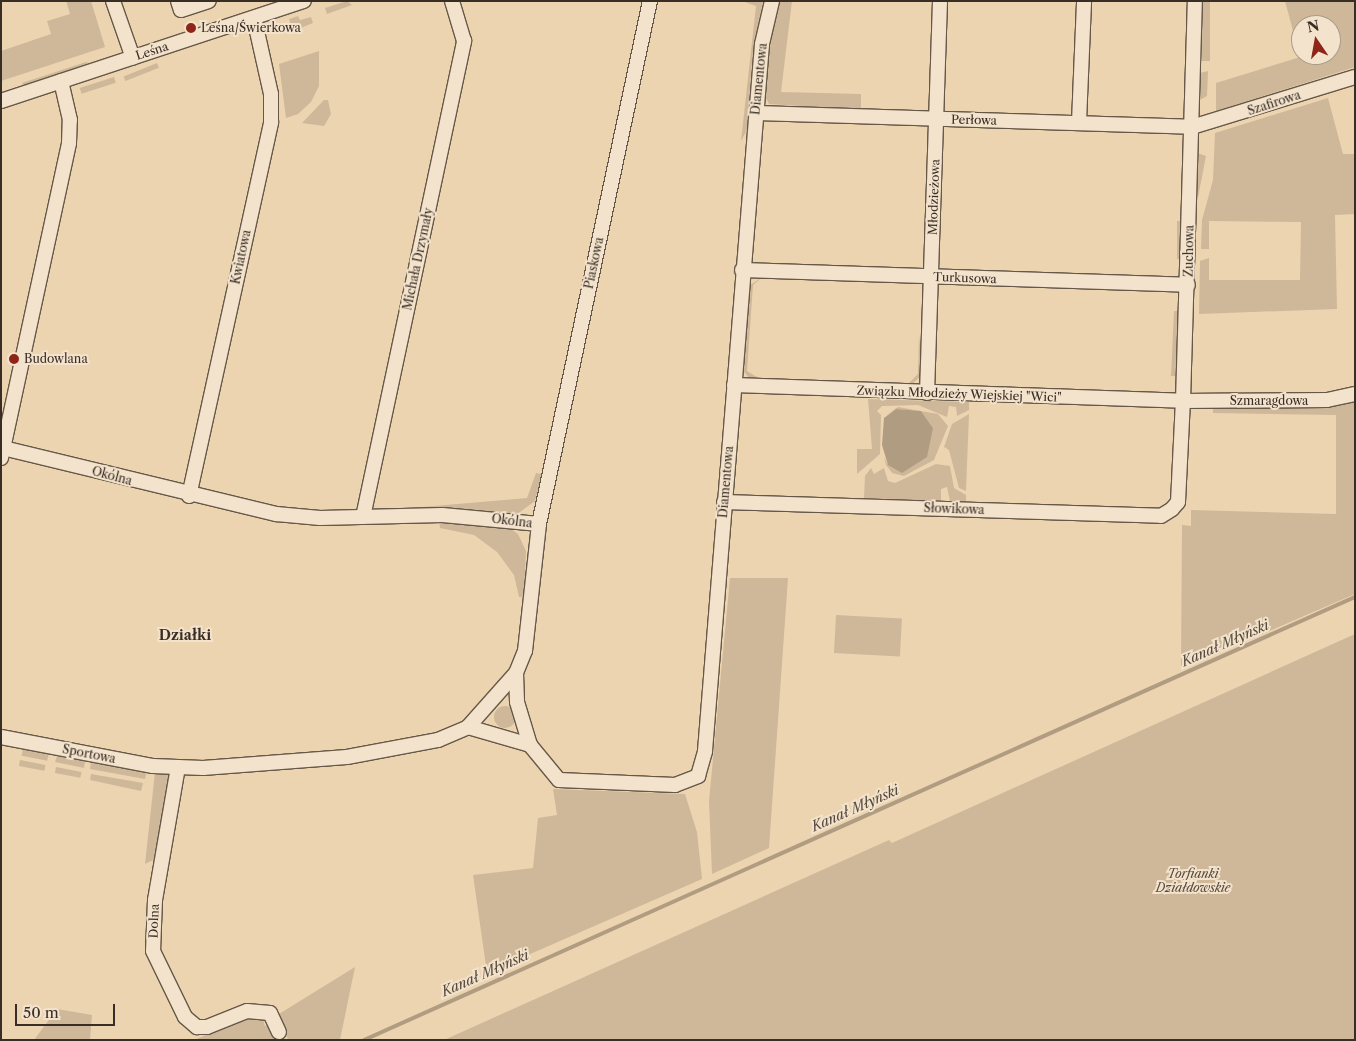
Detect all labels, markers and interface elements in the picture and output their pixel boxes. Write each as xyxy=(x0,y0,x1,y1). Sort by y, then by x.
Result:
north arrow xyxy=(1291,15,1341,65)
text: N xyxy=(1305,16,1321,36)
place label: Leśna/Świerkowa xyxy=(201,21,301,35)
marker: Leśna/Świerkowa xyxy=(185,22,197,34)
street label: Leśna xyxy=(134,39,170,63)
street label: Diamentowa xyxy=(748,42,770,116)
street label: Szafirowa xyxy=(1246,88,1302,118)
street label: Perłowa xyxy=(951,112,997,128)
street label: Młodzieżowa xyxy=(925,159,943,235)
street label: Michała Drzymały xyxy=(400,206,436,312)
street label: Zuchowa xyxy=(1181,225,1197,277)
street label: Kwiatowa xyxy=(228,228,254,286)
street label: Piaskowa xyxy=(581,236,607,290)
street label: Turkusowa xyxy=(933,270,997,286)
place label: Budowlana xyxy=(24,352,88,366)
marker: Budowlana xyxy=(8,353,20,365)
street label: Związku Młodzieży Wiejskiej "Wici" xyxy=(856,383,1062,405)
street label: Szmaragdowa xyxy=(1230,394,1308,408)
street label: Diamentowa xyxy=(716,445,736,519)
street label: Okólna xyxy=(90,464,134,488)
street label: Słowikowa xyxy=(923,501,985,517)
street label: Okólna xyxy=(491,511,533,531)
water label: Kanał Młyński xyxy=(1179,616,1271,670)
district label: Działki xyxy=(159,627,211,643)
street label: Sportowa xyxy=(61,742,117,766)
water label: Kanał Młyński xyxy=(809,781,901,835)
park label: Torfianki Działdowskie xyxy=(1156,867,1230,895)
street label: Dolna xyxy=(146,904,162,938)
water label: Kanał Młyński xyxy=(439,946,531,1000)
scale bar xyxy=(18,994,118,1026)
text: 50 m xyxy=(23,1003,59,1022)

